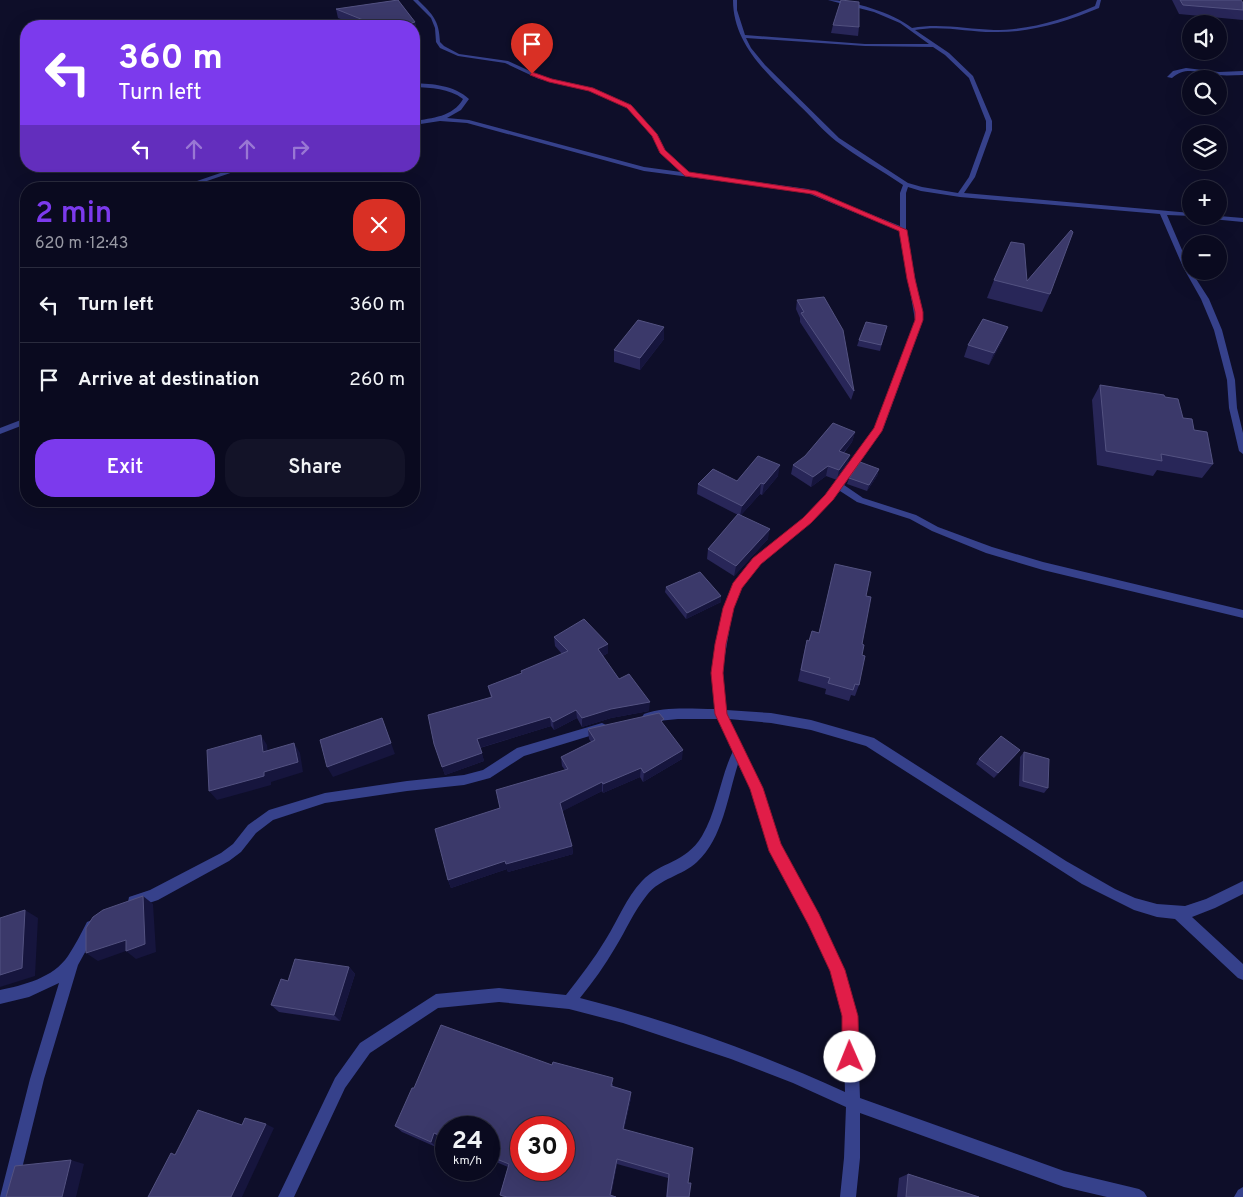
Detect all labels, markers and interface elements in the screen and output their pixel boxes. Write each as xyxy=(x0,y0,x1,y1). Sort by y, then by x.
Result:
map controls xyxy=(1182,15,1227,280)
button: sound xyxy=(1182,15,1227,60)
pin xyxy=(511,23,553,74)
icon: arrive xyxy=(518,30,546,58)
text: 360 m xyxy=(118,37,223,81)
icon: left xyxy=(35,40,100,105)
button: search xyxy=(1182,70,1227,115)
text: Turn left xyxy=(118,80,201,107)
button: layers xyxy=(1182,125,1227,170)
icon: left xyxy=(127,135,155,163)
icon: ahead xyxy=(180,135,208,163)
icon: ahead xyxy=(233,135,261,163)
icon: right xyxy=(286,135,314,163)
button: + xyxy=(1182,180,1227,225)
text: 2 min xyxy=(35,196,112,233)
button: close xyxy=(353,199,405,251)
text: 620 m · 12:43 xyxy=(35,234,128,254)
button: − xyxy=(1182,235,1227,280)
icon: left xyxy=(35,291,63,319)
text: Turn left xyxy=(78,293,154,317)
text: 360 m xyxy=(349,293,405,317)
icon: arrive xyxy=(35,366,63,394)
text: Arrive at destination xyxy=(78,368,259,392)
text: 260 m xyxy=(349,368,405,392)
button: Exit xyxy=(35,439,215,497)
button: Share xyxy=(225,439,405,497)
position arrow xyxy=(823,1030,875,1082)
speed limit sign: 30 xyxy=(510,1116,575,1181)
text: 24 xyxy=(452,1126,483,1158)
text: km/h xyxy=(453,1153,482,1169)

